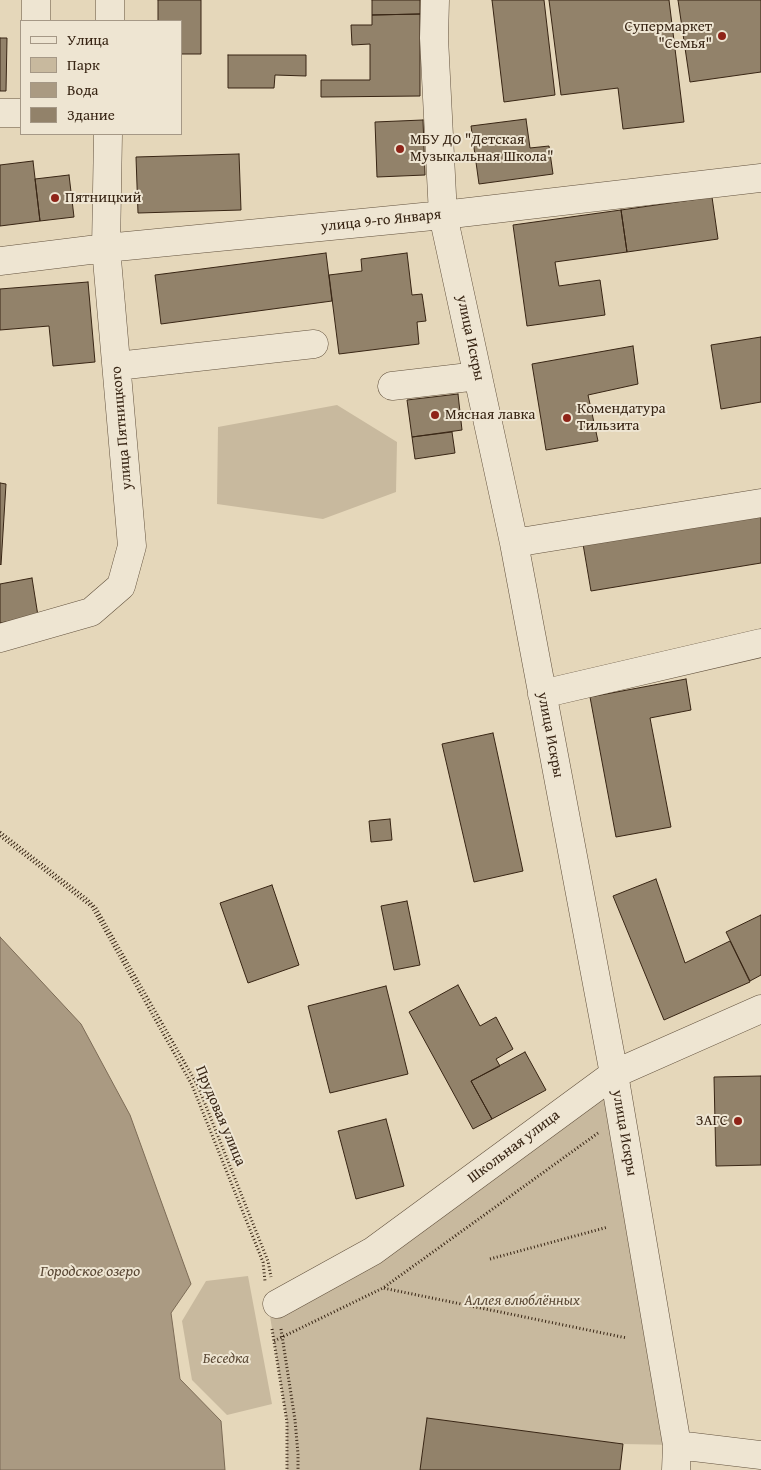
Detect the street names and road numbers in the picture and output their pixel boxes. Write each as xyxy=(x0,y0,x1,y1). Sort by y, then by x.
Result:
street label: улица 9-го Января xyxy=(320,206,442,236)
street label: улица Искры xyxy=(452,294,488,382)
street label: улица Пятницкого xyxy=(108,365,136,491)
street label: улица Искры xyxy=(533,691,567,779)
street label: Прудовая улица xyxy=(191,1063,249,1169)
street label: улица Искры xyxy=(608,1089,640,1177)
street label: Школьная улица xyxy=(464,1107,564,1187)

